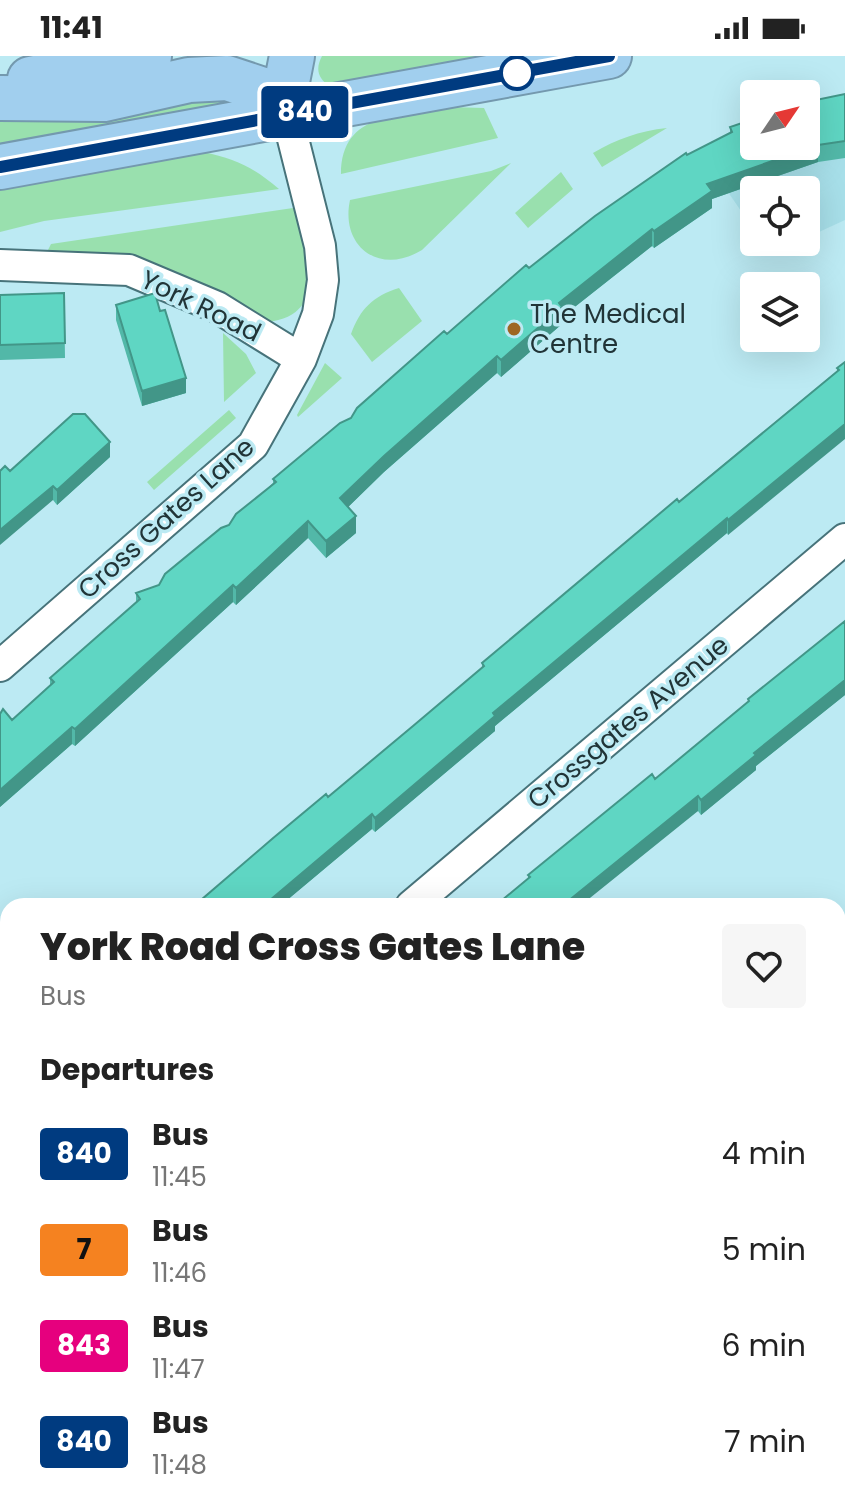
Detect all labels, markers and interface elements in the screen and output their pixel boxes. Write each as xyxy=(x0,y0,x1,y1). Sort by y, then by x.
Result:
text: 11:41 xyxy=(40,6,103,49)
unlabelled marker xyxy=(500,56,534,90)
north arrow xyxy=(740,80,820,160)
map controls xyxy=(740,80,820,352)
line badge: 840 xyxy=(259,86,351,138)
text: 840 xyxy=(277,92,333,131)
button: locate xyxy=(740,176,820,256)
street label: York Road xyxy=(135,261,267,351)
button: layers xyxy=(740,272,820,352)
place label: The Medical Centre xyxy=(530,296,686,362)
marker: The Medical Centre xyxy=(505,320,523,338)
street label: Cross Gates Lane xyxy=(70,429,262,607)
street label: Crossgates Avenue xyxy=(520,627,736,817)
text: York Road Cross Gates Lane xyxy=(40,920,585,973)
button: heart xyxy=(722,924,806,1008)
text: Bus xyxy=(40,978,86,1014)
text: Departures xyxy=(40,1048,214,1091)
text: Bus xyxy=(152,1113,209,1156)
text: 4 min xyxy=(722,1132,806,1175)
text: 840 xyxy=(56,1134,112,1173)
text: 11:45 xyxy=(152,1159,207,1195)
text: Bus xyxy=(152,1209,209,1252)
text: 5 min xyxy=(722,1228,806,1271)
text: 7 xyxy=(77,1230,91,1269)
text: 11:46 xyxy=(152,1255,207,1291)
text: Bus xyxy=(152,1305,209,1348)
text: 6 min xyxy=(721,1324,806,1367)
text: 843 xyxy=(57,1326,111,1365)
text: 11:47 xyxy=(152,1351,205,1387)
text: Bus xyxy=(152,1401,209,1444)
text: 7 min xyxy=(724,1420,806,1463)
text: 840 xyxy=(56,1422,112,1461)
text: 11:48 xyxy=(152,1447,207,1483)

